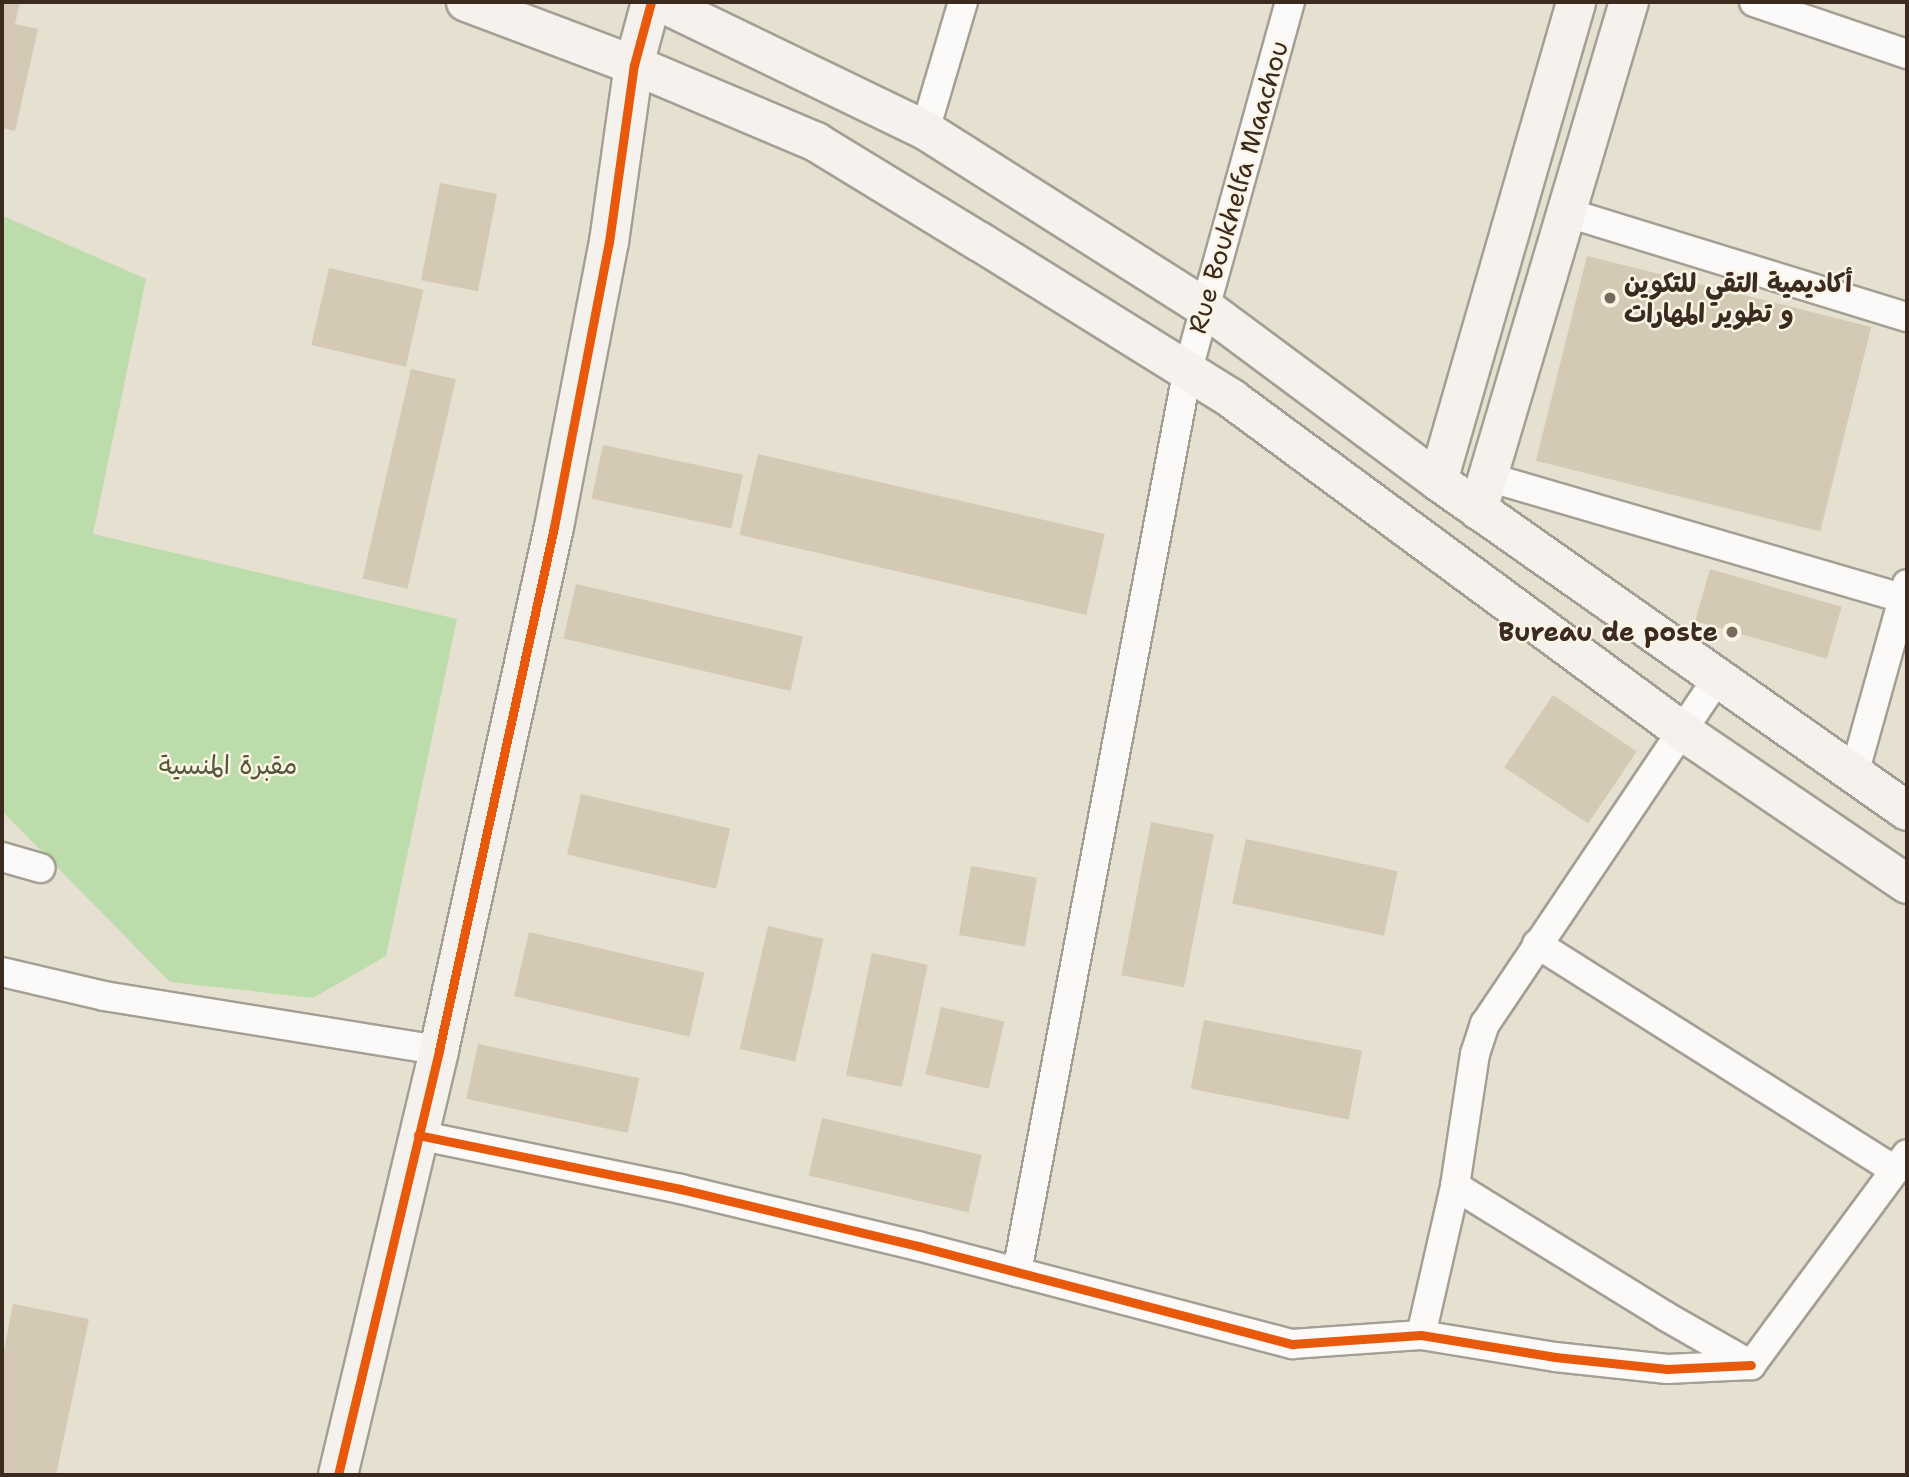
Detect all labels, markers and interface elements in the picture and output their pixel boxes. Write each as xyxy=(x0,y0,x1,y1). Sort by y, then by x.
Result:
street label: Rue Boukhelfa Maachou xyxy=(1181,37,1295,337)
place label: أكاديمية التقي للتكوين و تطوير المهارات xyxy=(1624,267,1852,328)
marker: أكاديمية التقي للتكوين و تطوير المهارات xyxy=(1602,290,1618,306)
place label: Bureau de poste xyxy=(1498,616,1718,648)
marker: Bureau de poste xyxy=(1724,624,1740,640)
park label: مقبرة المنسية xyxy=(159,749,297,781)

